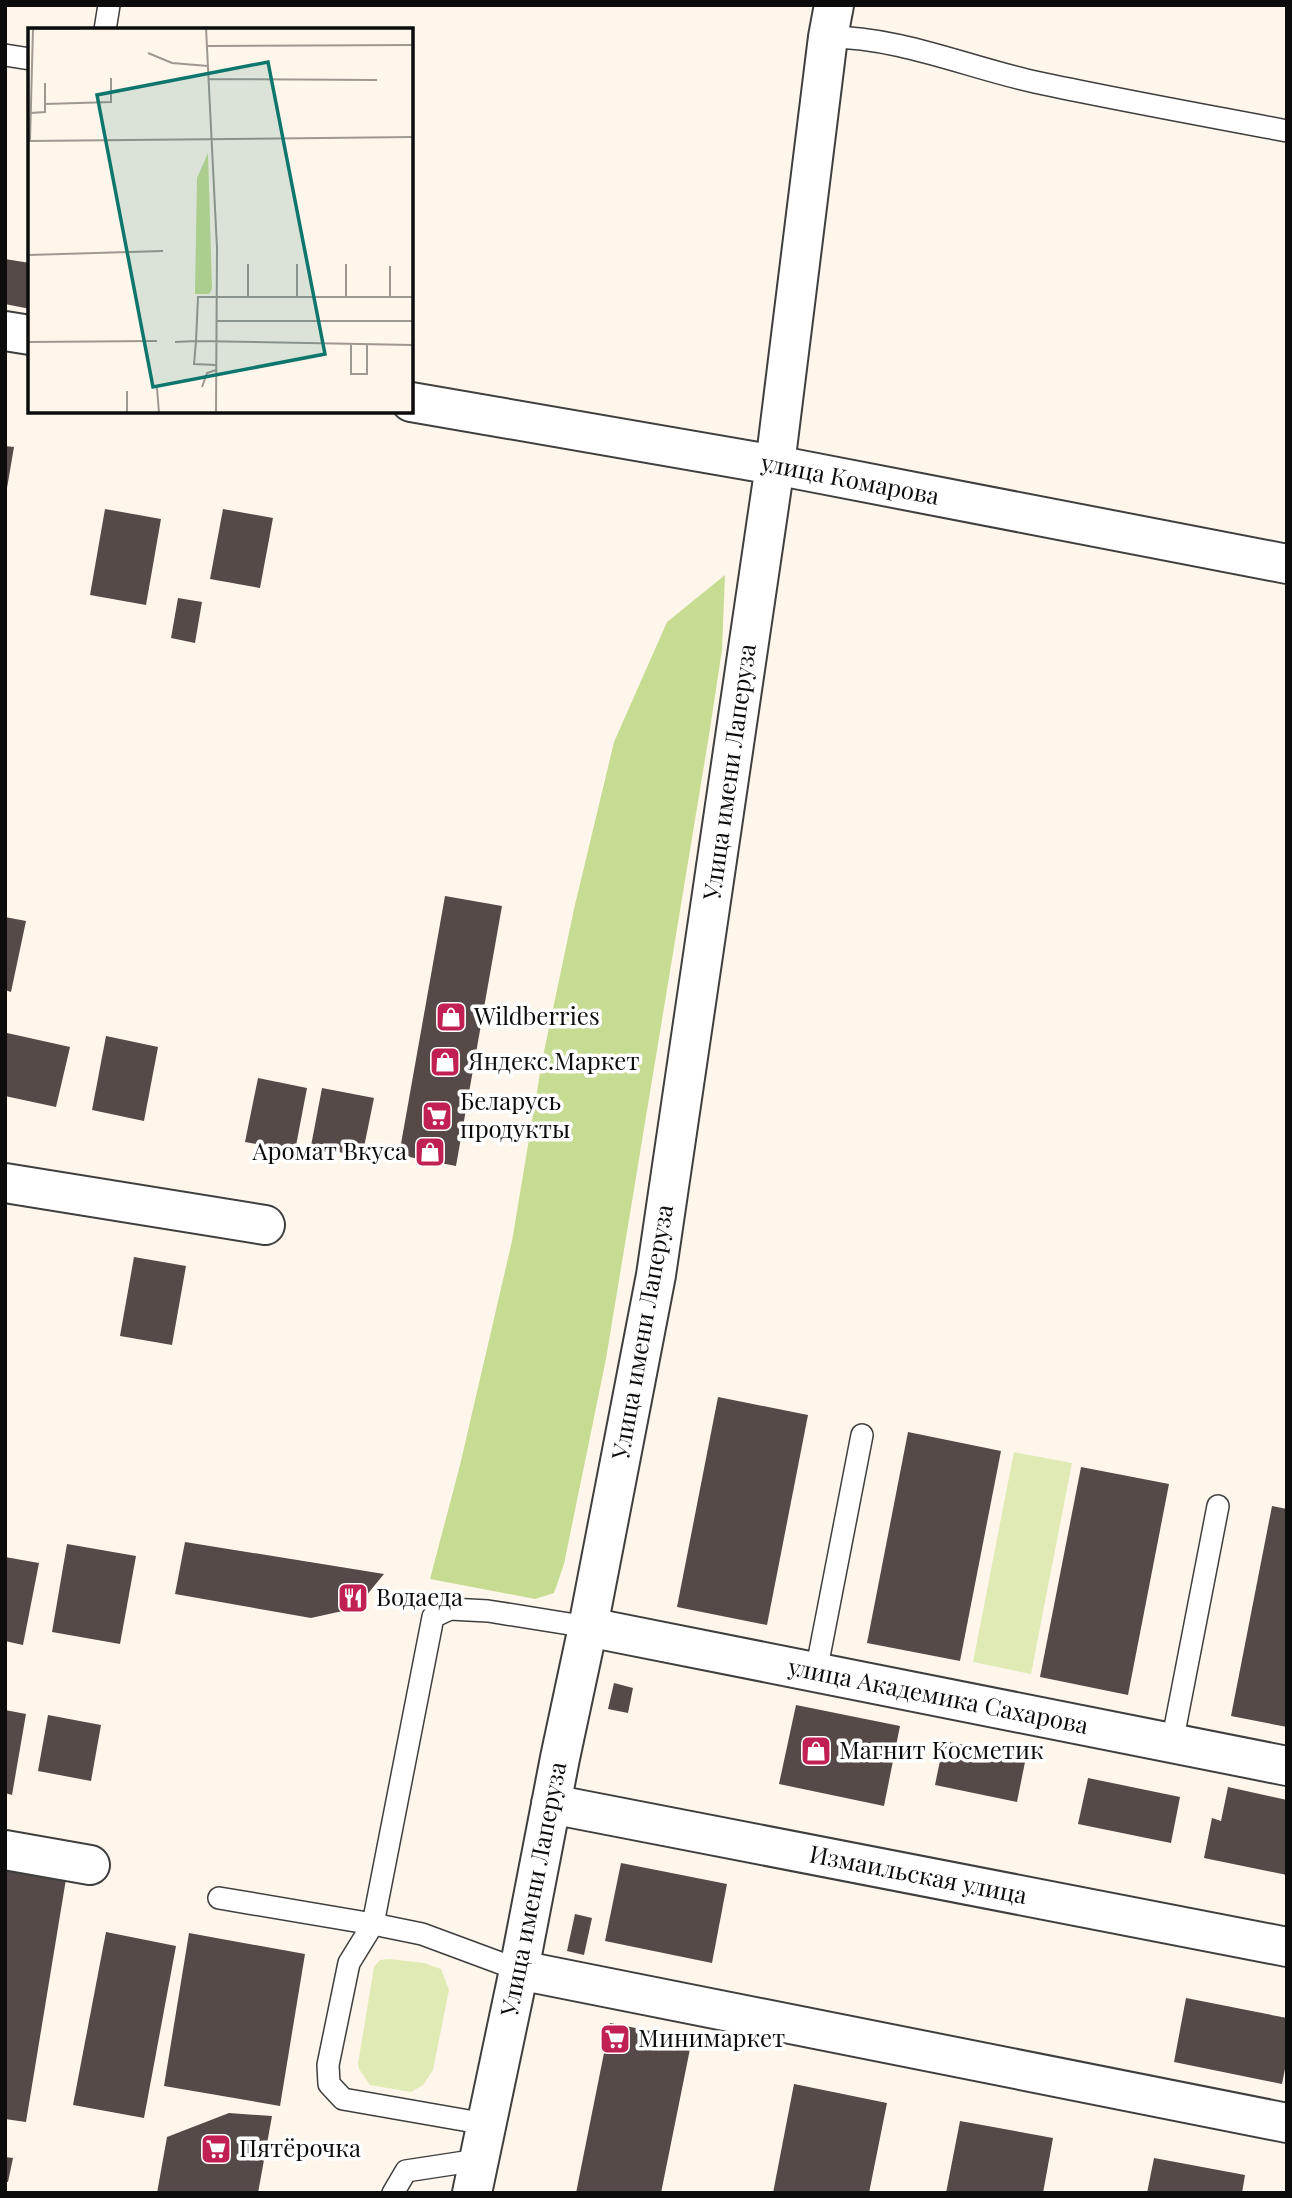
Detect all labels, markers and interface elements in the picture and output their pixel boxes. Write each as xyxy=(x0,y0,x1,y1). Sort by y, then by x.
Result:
inset map xyxy=(28,28,413,413)
street label: улица Комарова xyxy=(758,445,942,511)
street label: Улица имени Лаперуза xyxy=(694,641,762,903)
place label: Wildberries xyxy=(473,999,600,1031)
shop icon: Wildberries xyxy=(434,1000,468,1034)
place label: Яндекс.Маркет xyxy=(467,1044,640,1076)
shop icon: Яндекс.Маркет xyxy=(428,1045,462,1079)
place label: Беларусь продукты xyxy=(460,1084,570,1144)
supermarket icon: Беларусь продукты xyxy=(420,1099,454,1133)
place label: Аромат Вкуса xyxy=(251,1134,407,1166)
shop icon: Аромат Вкуса xyxy=(413,1135,447,1169)
street label: Улица имени Лаперуза xyxy=(603,1202,679,1463)
place label: Водаеда xyxy=(376,1580,463,1612)
restaurant icon: Водаеда xyxy=(336,1581,370,1615)
street label: улица Академика Сахарова xyxy=(785,1649,1091,1740)
place label: Магнит Косметик xyxy=(839,1733,1044,1765)
shop icon: Магнит Косметик xyxy=(799,1734,833,1768)
street label: Улица имени Лаперуза xyxy=(491,1759,572,2020)
street label: Измаильская улица xyxy=(807,1837,1030,1910)
place label: Минимаркет xyxy=(638,2021,785,2053)
supermarket icon: Минимаркет xyxy=(598,2022,632,2056)
place label: Пятёрочка xyxy=(239,2131,361,2163)
supermarket icon: Пятёрочка xyxy=(199,2132,233,2166)

